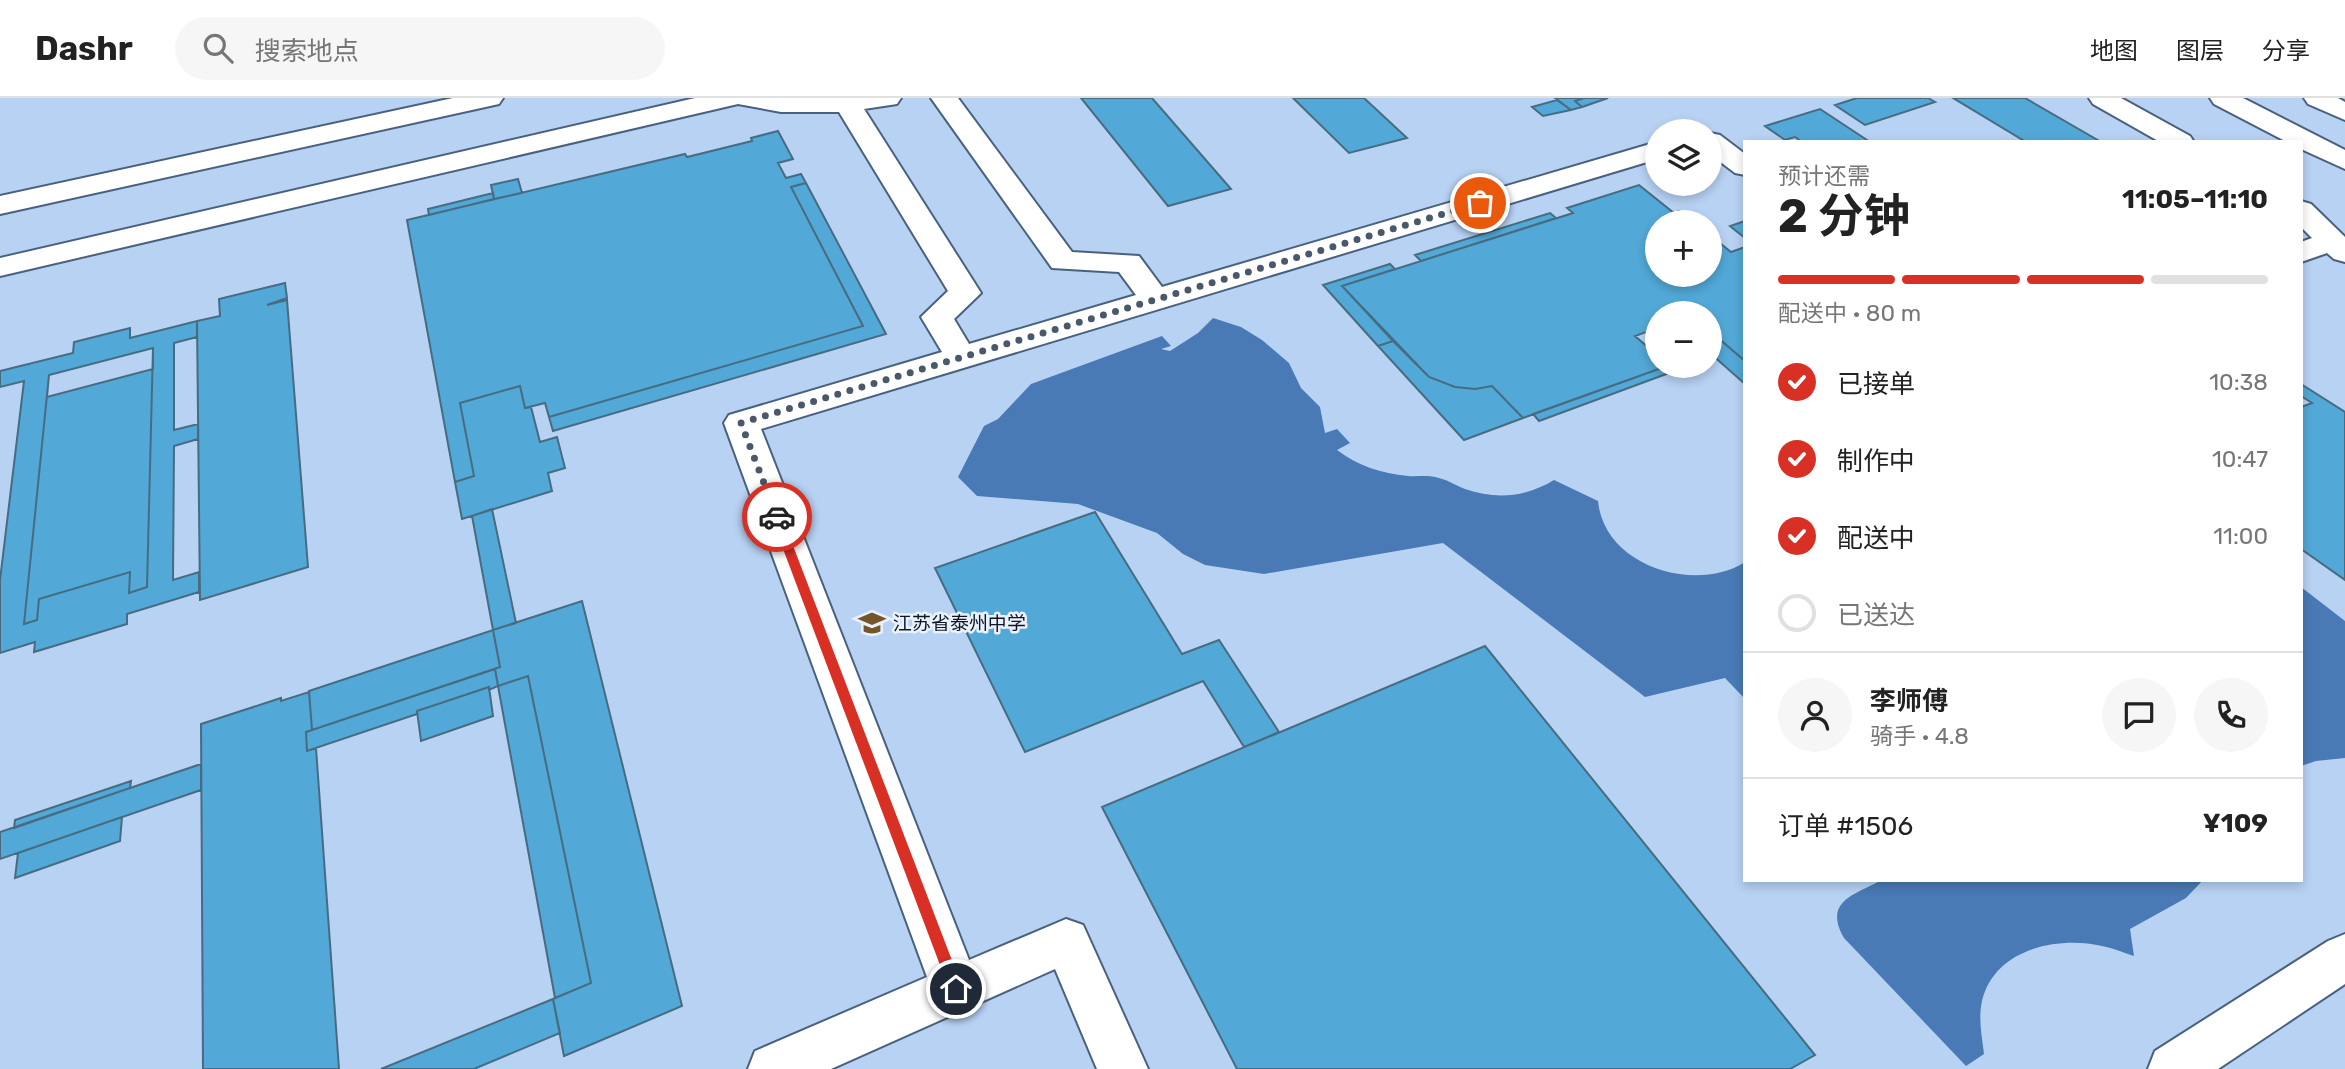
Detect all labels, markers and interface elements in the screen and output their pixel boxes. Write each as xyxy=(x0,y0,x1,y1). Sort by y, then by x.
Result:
search box xyxy=(175,17,665,80)
text: Dashr xyxy=(35,29,133,68)
icon: search xyxy=(199,29,237,67)
text: 搜索地点 xyxy=(255,36,359,67)
text: 地图 xyxy=(2090,37,2138,65)
text: 图层 xyxy=(2176,37,2224,65)
text: 分享 xyxy=(2262,37,2310,65)
map controls xyxy=(1645,119,1722,378)
button: layers xyxy=(1645,119,1722,196)
text: 预计还需 xyxy=(1778,162,1870,190)
pin xyxy=(1450,173,1510,233)
icon: bag xyxy=(1461,184,1499,222)
text: 11:05–11:10 xyxy=(2122,184,2268,215)
text: 2 分钟 xyxy=(1778,189,1910,244)
button: + xyxy=(1645,210,1722,287)
text: 配送中 · 80 m xyxy=(1778,299,1921,327)
button: − xyxy=(1645,301,1722,378)
icon: check xyxy=(1778,363,1816,401)
text: 10:38 xyxy=(2209,368,2268,396)
text: 已接单 xyxy=(1837,369,1915,400)
icon: check xyxy=(1778,440,1816,478)
text: 10:47 xyxy=(2212,445,2268,473)
text: 制作中 xyxy=(1837,446,1915,477)
courier xyxy=(742,482,812,552)
icon: car xyxy=(758,498,796,536)
icon: check xyxy=(1778,517,1816,555)
text: 11:00 xyxy=(2213,522,2268,550)
text: 配送中 xyxy=(1837,523,1915,554)
text: 已送达 xyxy=(1837,600,1915,631)
school or university icon: 江苏省泰州中学 xyxy=(857,608,887,638)
place label: 江苏省泰州中学 xyxy=(893,612,1026,635)
button: person xyxy=(1778,678,1852,752)
button: chat xyxy=(2102,678,2176,752)
button: phone xyxy=(2194,678,2268,752)
text: 李师傅 xyxy=(1870,686,1948,717)
text: 骑手 · 4.8 xyxy=(1870,722,1969,750)
text: ¥109 xyxy=(2203,808,2268,839)
text: 订单 #1506 xyxy=(1778,811,1913,842)
pin xyxy=(926,959,986,1019)
icon: home xyxy=(937,970,975,1008)

